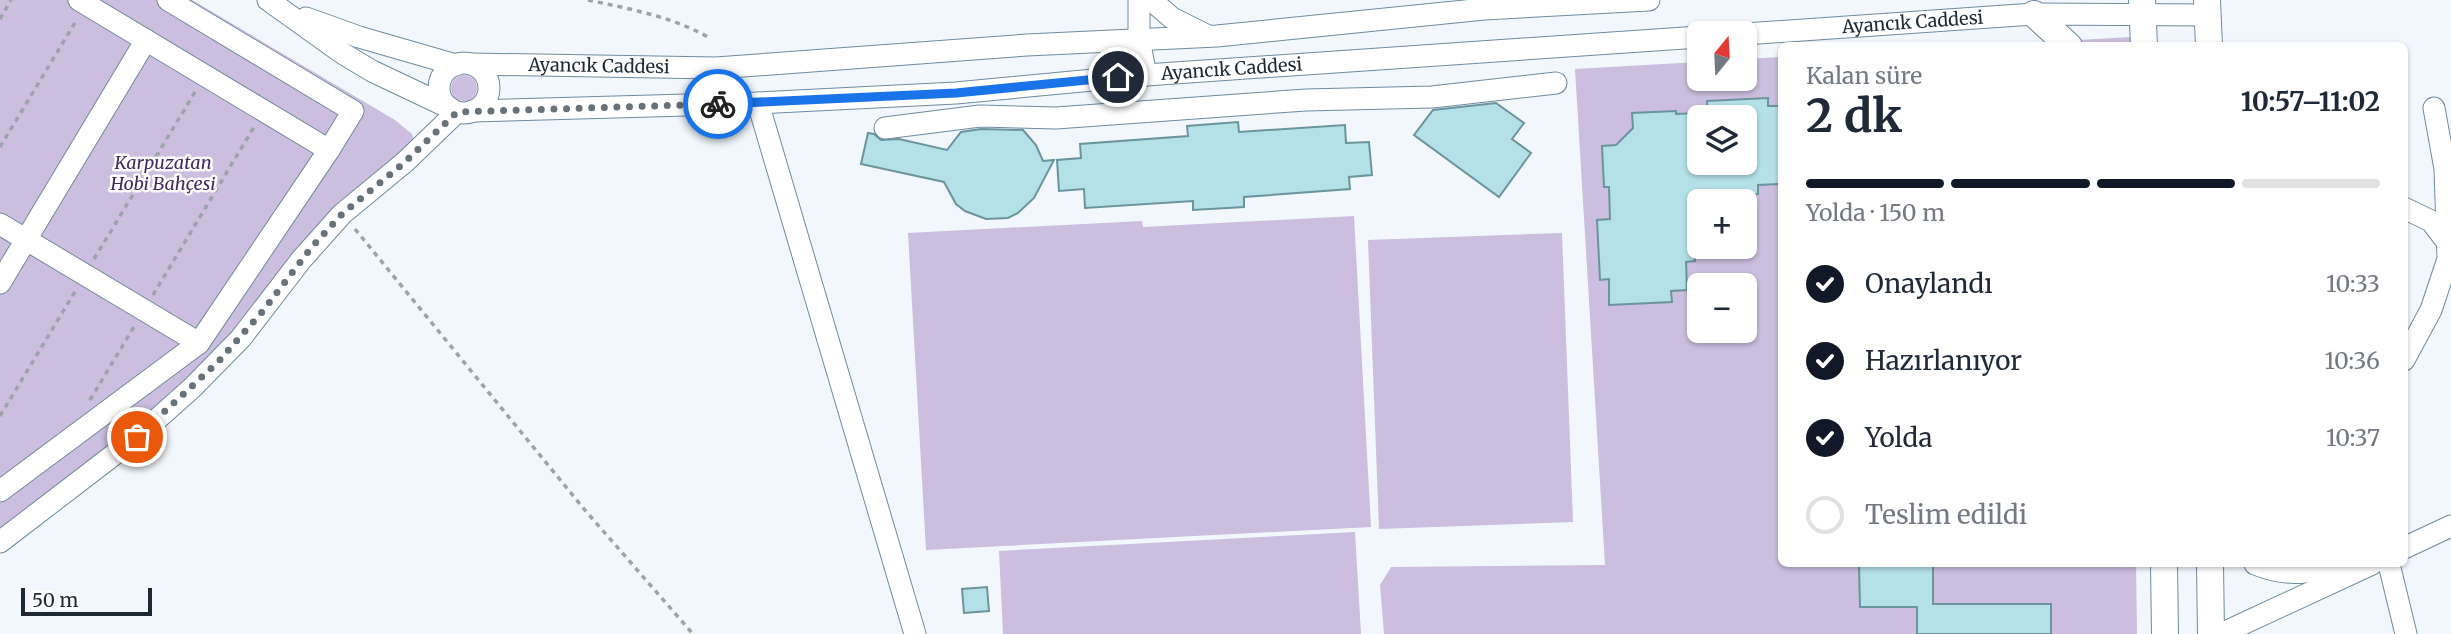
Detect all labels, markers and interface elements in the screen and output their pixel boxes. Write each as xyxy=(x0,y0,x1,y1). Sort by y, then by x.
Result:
street label: Ayancık Caddesi xyxy=(1840,6,1984,38)
north arrow xyxy=(1687,21,1757,91)
map controls xyxy=(1687,21,1757,343)
pin xyxy=(1088,47,1148,107)
street label: Ayancık Caddesi xyxy=(1159,52,1303,85)
street label: Ayancık Caddesi xyxy=(527,53,670,78)
icon: home xyxy=(1099,58,1137,96)
text: Kalan süre xyxy=(1806,61,1922,90)
courier xyxy=(683,69,753,139)
icon: bike xyxy=(699,85,737,123)
text: 10:57–11:02 xyxy=(2241,85,2380,118)
text: 2 dk xyxy=(1806,87,1902,145)
button: layers xyxy=(1687,105,1757,175)
park label: Karpuzatan Hobi Bahçesi xyxy=(109,151,216,195)
button: + xyxy=(1687,189,1757,259)
text: Yolda · 150 m xyxy=(1806,198,1945,227)
icon: check xyxy=(1806,265,1844,303)
text: Onaylandı xyxy=(1865,267,1993,300)
text: 10:33 xyxy=(2326,269,2380,298)
button: − xyxy=(1687,273,1757,343)
icon: check xyxy=(1806,342,1844,380)
text: Hazırlanıyor xyxy=(1865,344,2022,377)
text: 10:36 xyxy=(2325,346,2380,375)
pin xyxy=(107,407,167,467)
icon: bag xyxy=(118,418,156,456)
icon: check xyxy=(1806,419,1844,457)
text: Yolda xyxy=(1865,421,1932,454)
text: 10:37 xyxy=(2326,423,2380,452)
text: Teslim edildi xyxy=(1865,498,2027,531)
scale bar xyxy=(21,585,152,617)
text: 50 m xyxy=(32,588,78,612)

